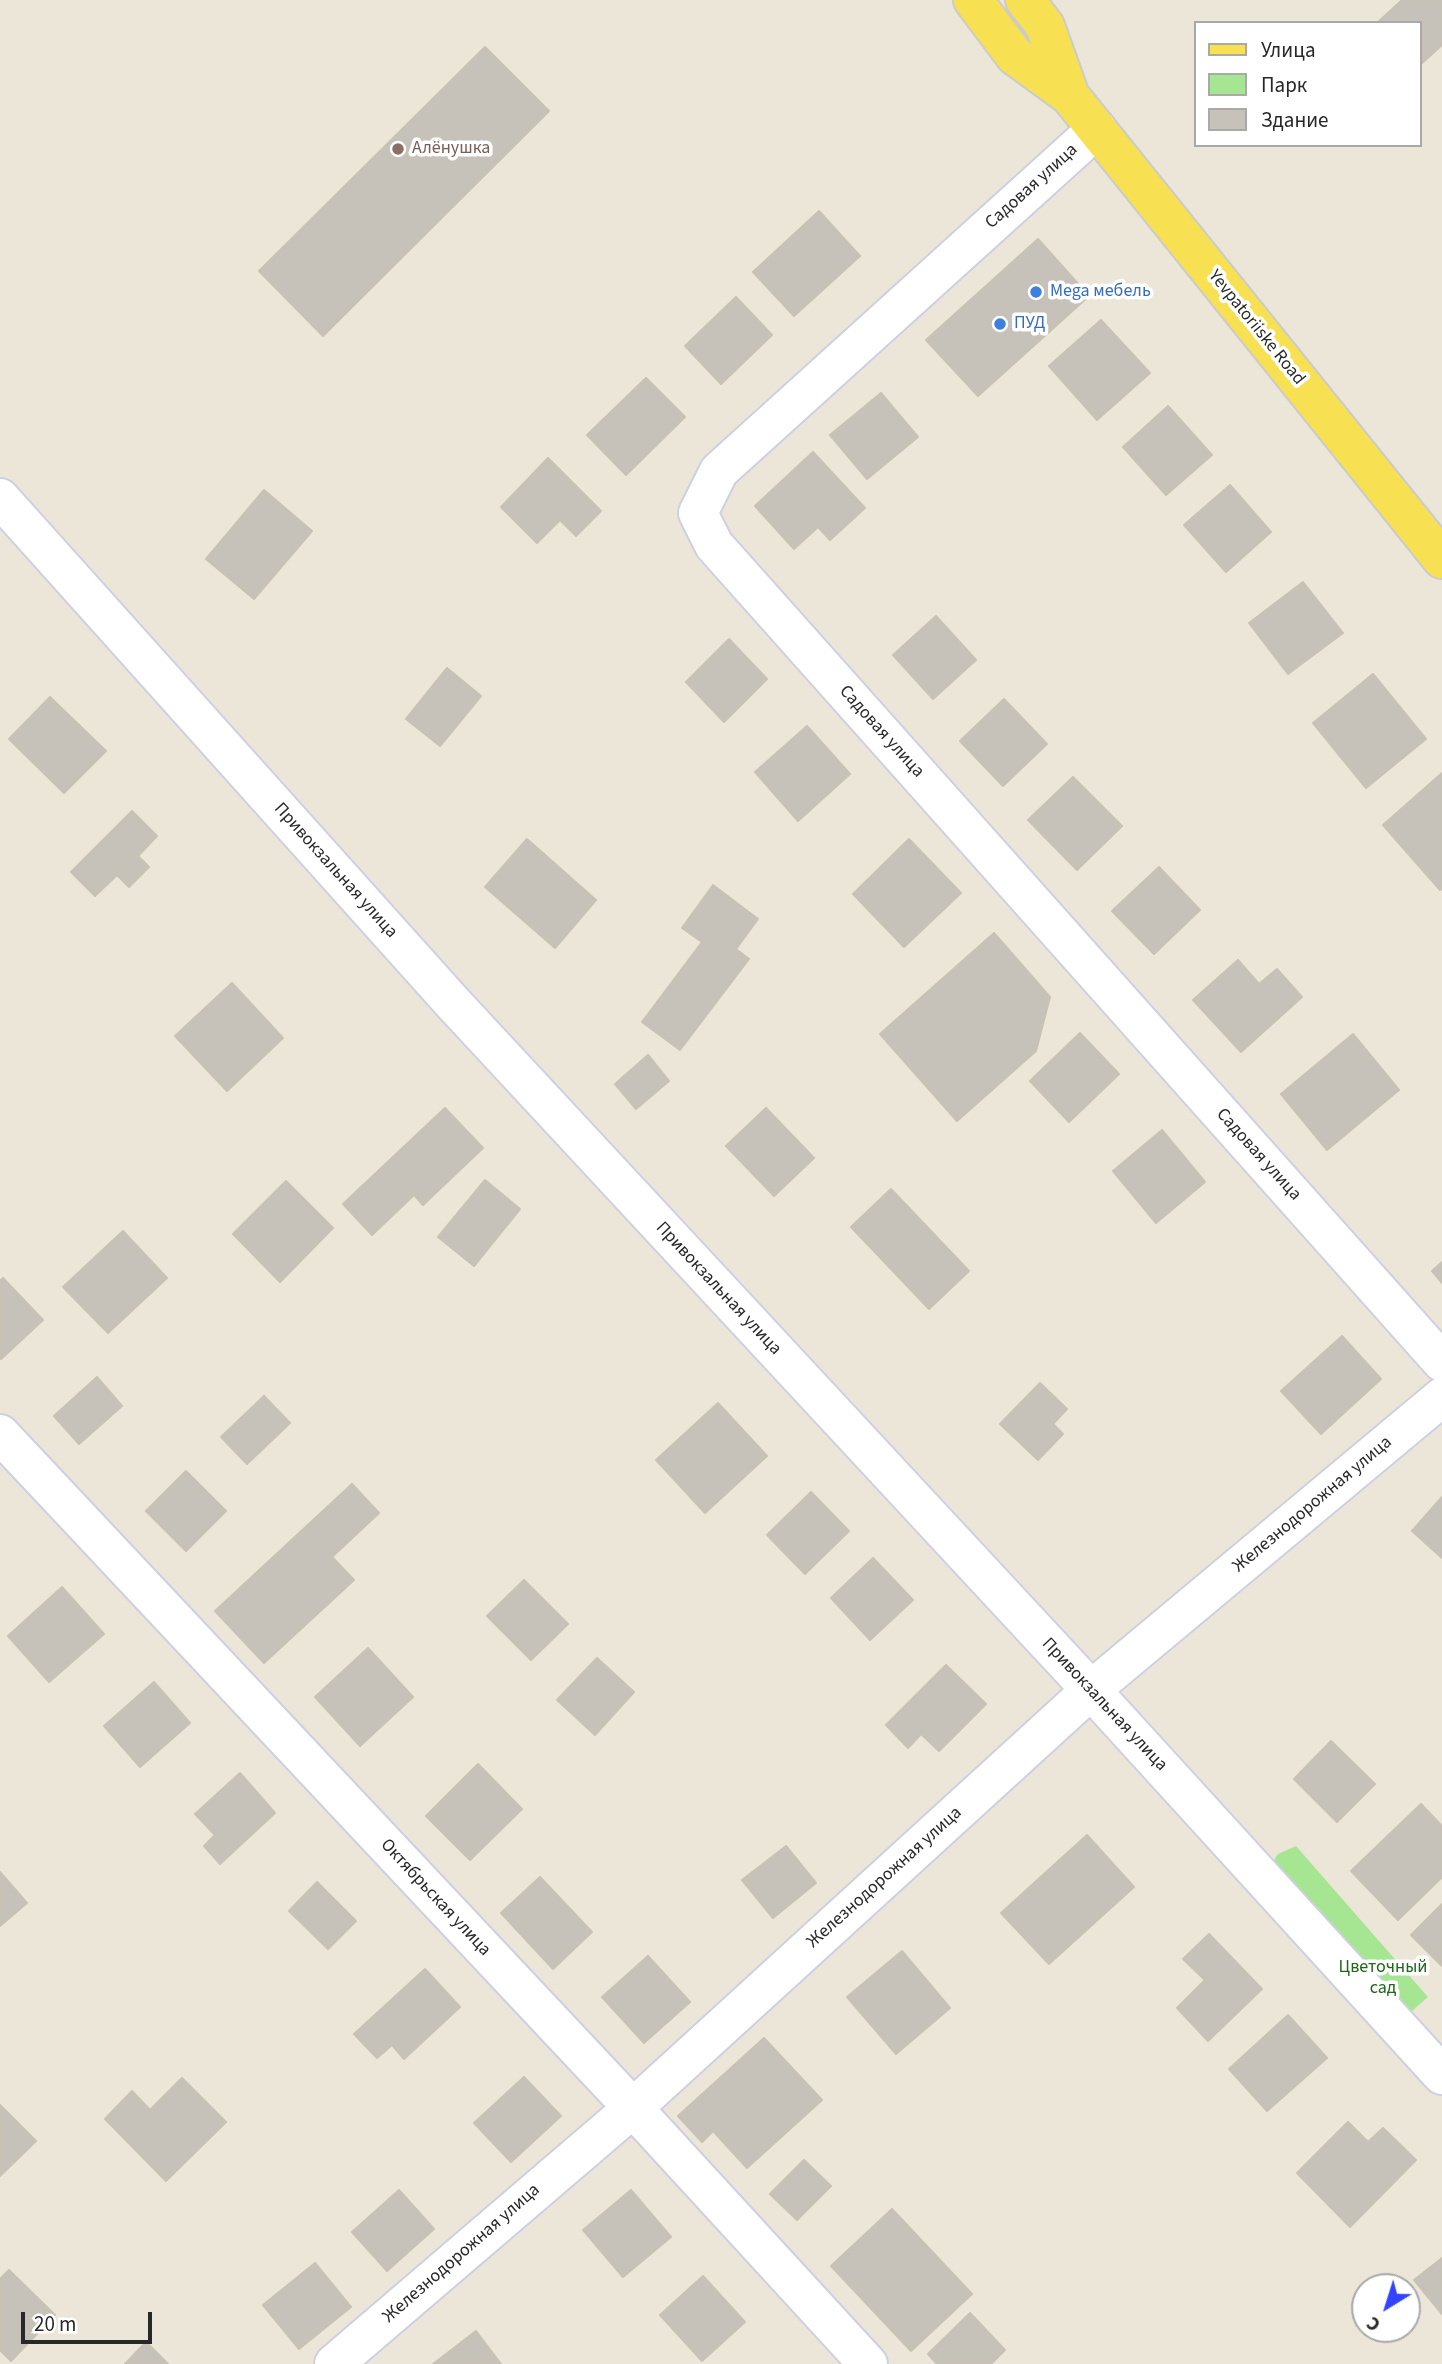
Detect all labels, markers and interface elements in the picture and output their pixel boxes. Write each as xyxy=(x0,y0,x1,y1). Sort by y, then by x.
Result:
legend xyxy=(1194,21,1421,147)
text: Улица xyxy=(1261,35,1316,65)
text: Парк xyxy=(1261,70,1307,100)
text: Здание xyxy=(1261,105,1329,135)
place label: Алёнушка xyxy=(412,138,490,160)
street label: Садовая улица xyxy=(981,140,1083,234)
marker: Алёнушка xyxy=(390,141,406,157)
street label: Yevpatoriiske Road xyxy=(1203,266,1309,390)
place label: Mega мебель xyxy=(1050,281,1151,303)
marker: Mega мебель xyxy=(1028,284,1044,300)
place label: ПУД xyxy=(1014,313,1045,335)
marker: ПУД xyxy=(992,316,1008,332)
street label: Садовая улица xyxy=(834,681,928,783)
street label: Привокзальная улица xyxy=(269,799,401,943)
street label: Садовая улица xyxy=(1211,1104,1305,1206)
street label: Привокзальная улица xyxy=(651,1218,785,1360)
street label: Железнодорожная улица xyxy=(1229,1432,1397,1578)
street label: Привокзальная улица xyxy=(1037,1634,1171,1776)
street label: Железнодорожная улица xyxy=(803,1803,967,1953)
street label: Октябрьская улица xyxy=(375,1835,495,1961)
park label: Цветочный сад xyxy=(1338,1957,1428,2000)
street label: Железнодорожная улица xyxy=(379,2180,545,2328)
north arrow xyxy=(1351,2273,1421,2343)
scale bar xyxy=(24,2298,156,2342)
text: 20 m xyxy=(34,2309,76,2339)
text: С xyxy=(1361,2309,1387,2337)

